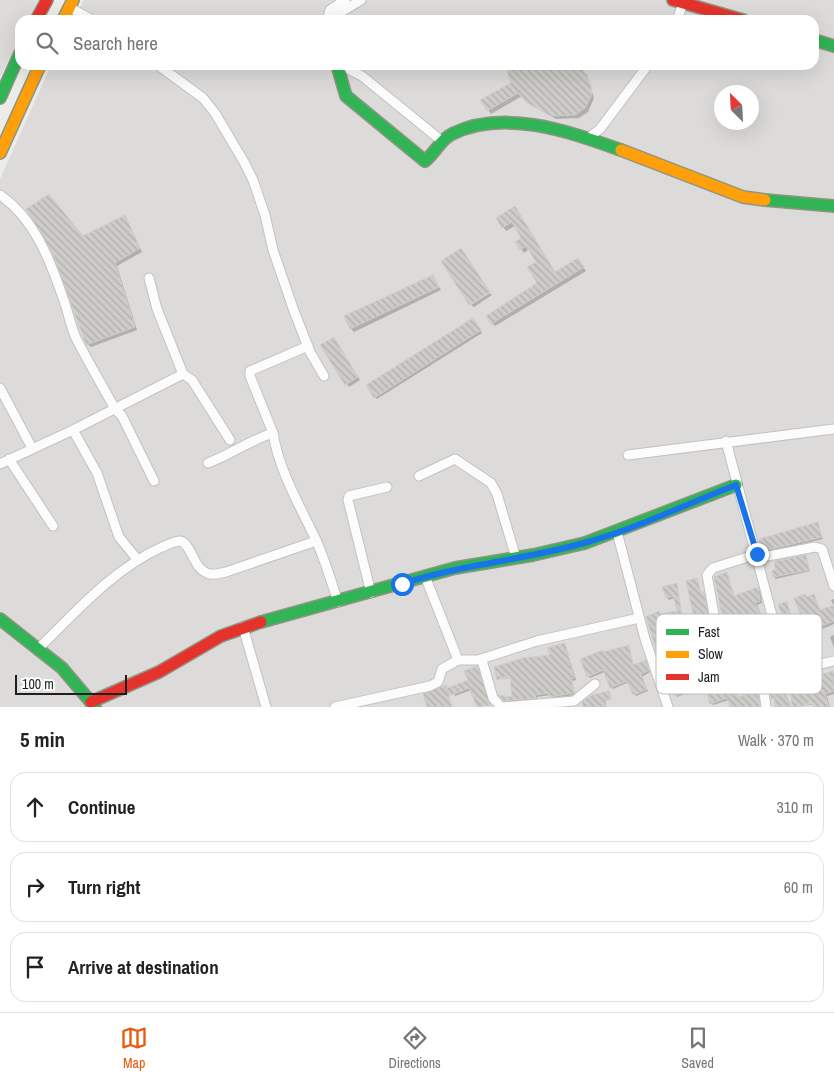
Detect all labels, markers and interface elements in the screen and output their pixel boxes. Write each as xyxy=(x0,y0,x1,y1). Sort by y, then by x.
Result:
search box xyxy=(15,15,819,70)
icon: search xyxy=(33,29,61,57)
text: Search here xyxy=(73,30,158,56)
north arrow xyxy=(714,85,759,130)
route end xyxy=(746,543,769,566)
route start xyxy=(391,573,414,596)
legend xyxy=(656,614,822,694)
text: Fast xyxy=(698,623,720,641)
text: Slow xyxy=(698,645,724,663)
text: Jam xyxy=(698,668,720,686)
scale bar xyxy=(15,672,128,695)
text: 100 m xyxy=(22,675,54,693)
text: 5 min xyxy=(20,725,65,754)
text: Walk · 370 m xyxy=(738,729,814,751)
icon: ahead xyxy=(21,793,49,821)
text: Continue xyxy=(68,794,136,820)
text: 310 m xyxy=(777,796,813,818)
icon: right xyxy=(21,873,49,901)
text: Turn right xyxy=(68,874,140,900)
text: 60 m xyxy=(784,876,813,898)
icon: arrive xyxy=(21,953,49,981)
text: Arrive at destination xyxy=(68,954,219,980)
tab: Map xyxy=(120,1024,148,1072)
tab: Directions xyxy=(389,1024,441,1072)
tab: Saved xyxy=(681,1024,714,1072)

